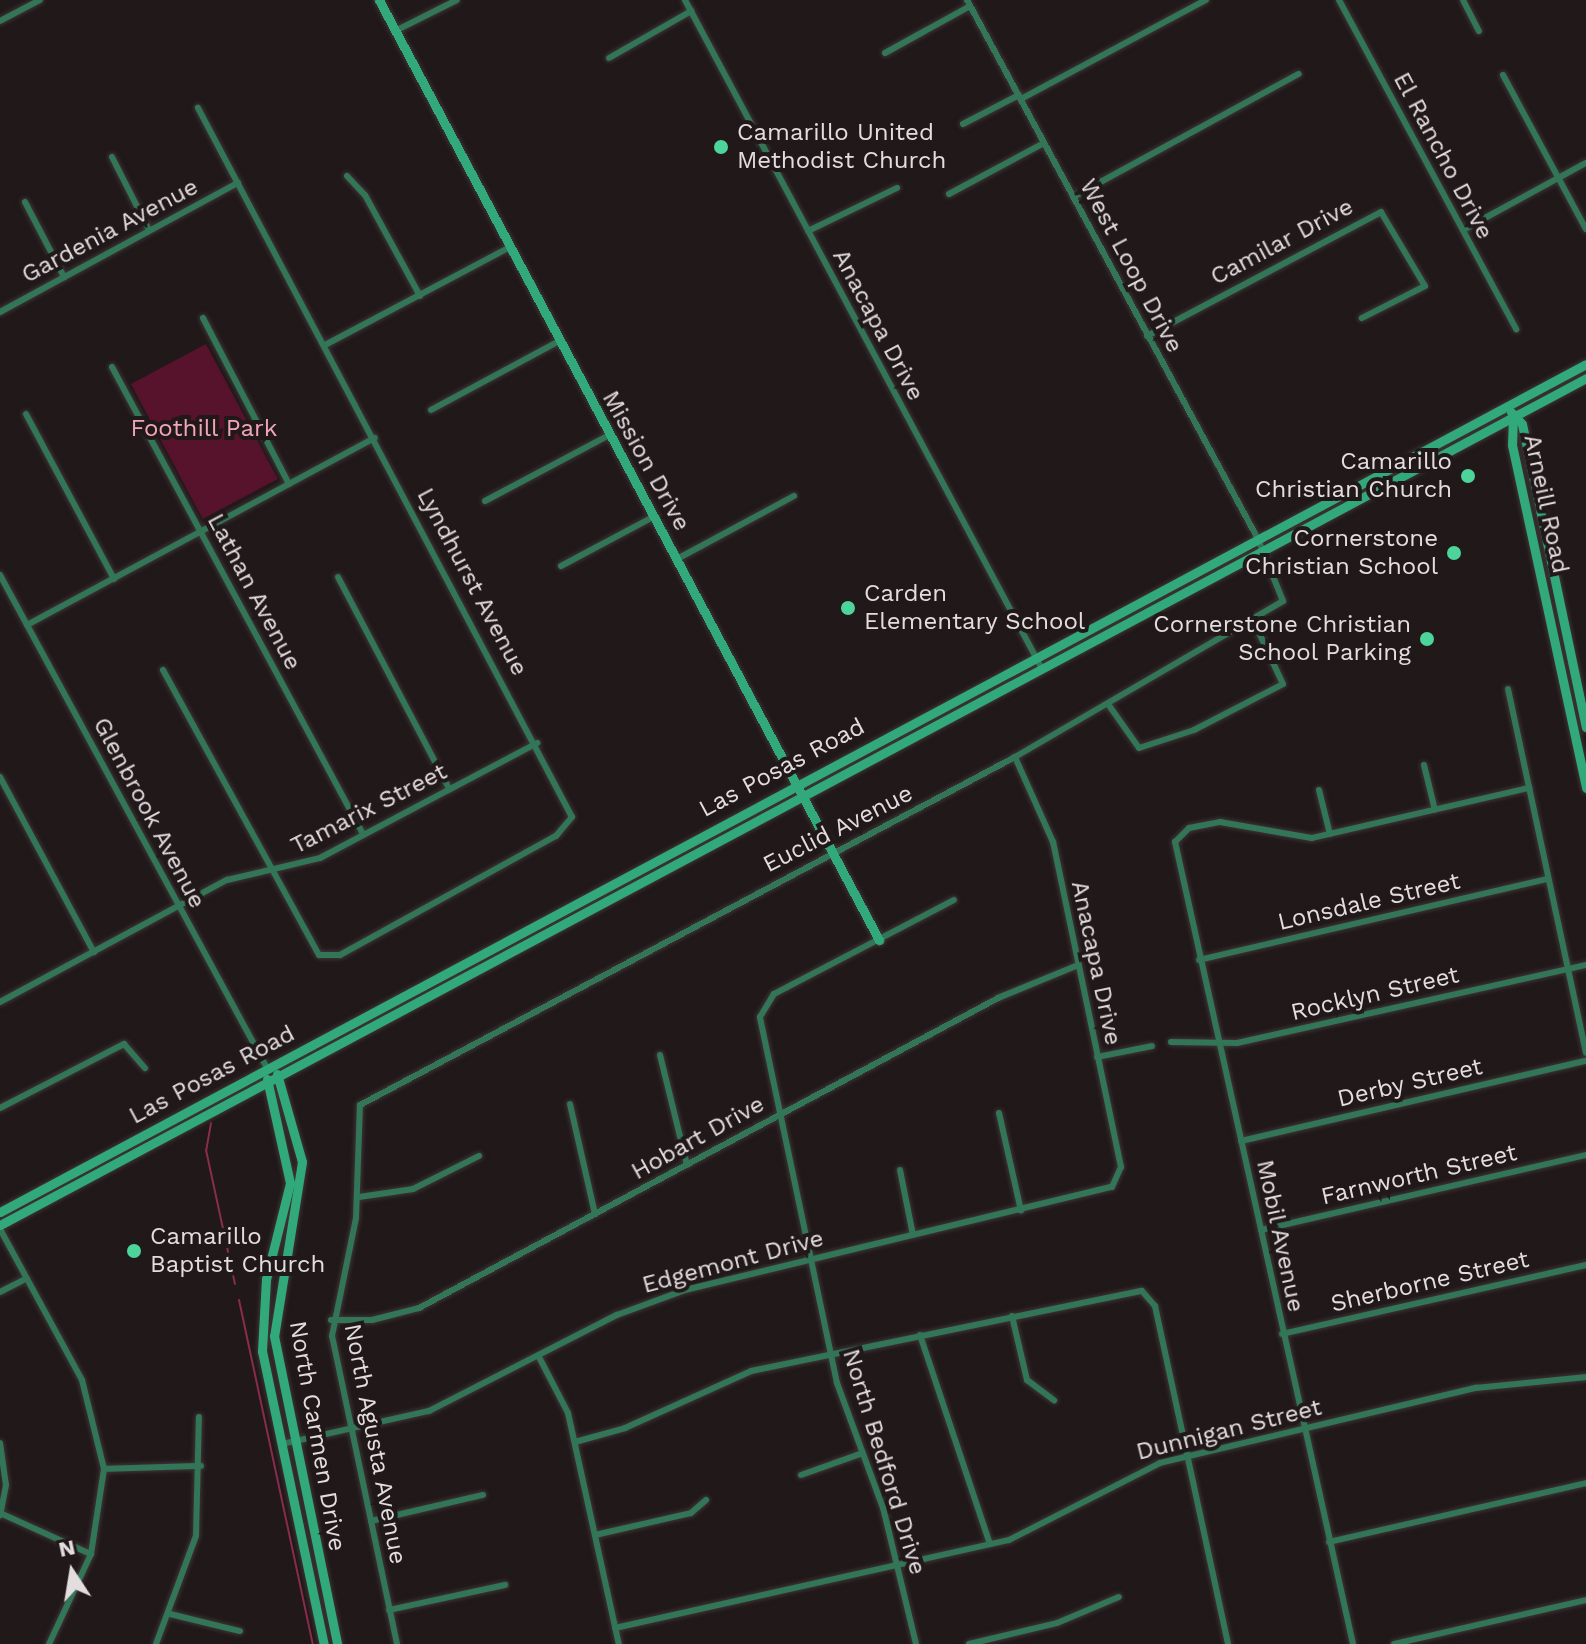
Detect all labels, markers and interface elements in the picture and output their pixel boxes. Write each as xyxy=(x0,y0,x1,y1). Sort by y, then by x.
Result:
street label: El Rancho Drive xyxy=(1387,67,1499,245)
place label: Camarillo United Methodist Church xyxy=(737,119,946,175)
marker: Camarillo United Methodist Church xyxy=(712,138,730,156)
street label: Gardenia Avenue xyxy=(16,172,204,290)
street label: West Loop Drive xyxy=(1073,174,1189,358)
street label: Camilar Drive xyxy=(1206,192,1358,292)
street label: Anacapa Drive xyxy=(826,244,930,406)
street label: Mission Drive xyxy=(596,386,696,536)
park label: Foothill Park xyxy=(130,415,278,443)
street label: Arneill Road xyxy=(1517,431,1575,577)
place label: Camarillo Christian Church xyxy=(1255,448,1452,504)
marker: Camarillo Christian Church xyxy=(1459,467,1477,485)
street label: Lyndhurst Avenue xyxy=(410,483,534,681)
street label: Lathan Avenue xyxy=(200,508,308,676)
place label: Cornerstone Christian School xyxy=(1245,525,1438,581)
marker: Cornerstone Christian School xyxy=(1445,544,1463,562)
place label: Carden Elementary School xyxy=(864,580,1086,636)
marker: Carden Elementary School xyxy=(839,599,857,617)
place label: Cornerstone Christian School Parking xyxy=(1153,611,1411,667)
marker: Cornerstone Christian School Parking xyxy=(1418,630,1436,648)
street label: Glenbrook Avenue xyxy=(86,712,212,914)
street label: Las Posas Road xyxy=(694,712,870,824)
street label: Tamarix Street xyxy=(286,757,452,861)
street label: Euclid Avenue xyxy=(758,779,918,879)
street label: Lonsdale Street xyxy=(1275,867,1463,937)
street label: Anacapa Drive xyxy=(1064,878,1128,1048)
street label: Rocklyn Street xyxy=(1288,961,1462,1027)
street label: Las Posas Road xyxy=(124,1019,300,1131)
street label: Derby Street xyxy=(1334,1052,1486,1114)
street label: Hobart Drive xyxy=(627,1090,769,1186)
street label: Farnworth Street xyxy=(1318,1138,1520,1212)
street label: Mobil Avenue xyxy=(1250,1156,1310,1316)
place label: Camarillo Baptist Church xyxy=(150,1223,325,1279)
street label: Edgemont Drive xyxy=(639,1224,827,1300)
marker: Camarillo Baptist Church xyxy=(125,1242,143,1260)
street label: Sherborne Street xyxy=(1328,1245,1532,1319)
street label: North Carmen Drive xyxy=(283,1319,351,1553)
street label: North Agusta Avenue xyxy=(337,1320,413,1568)
street label: North Bedford Drive xyxy=(836,1346,932,1578)
street label: Dunnigan Street xyxy=(1133,1393,1325,1467)
north arrow xyxy=(32,1532,112,1612)
text: N xyxy=(56,1534,77,1562)

